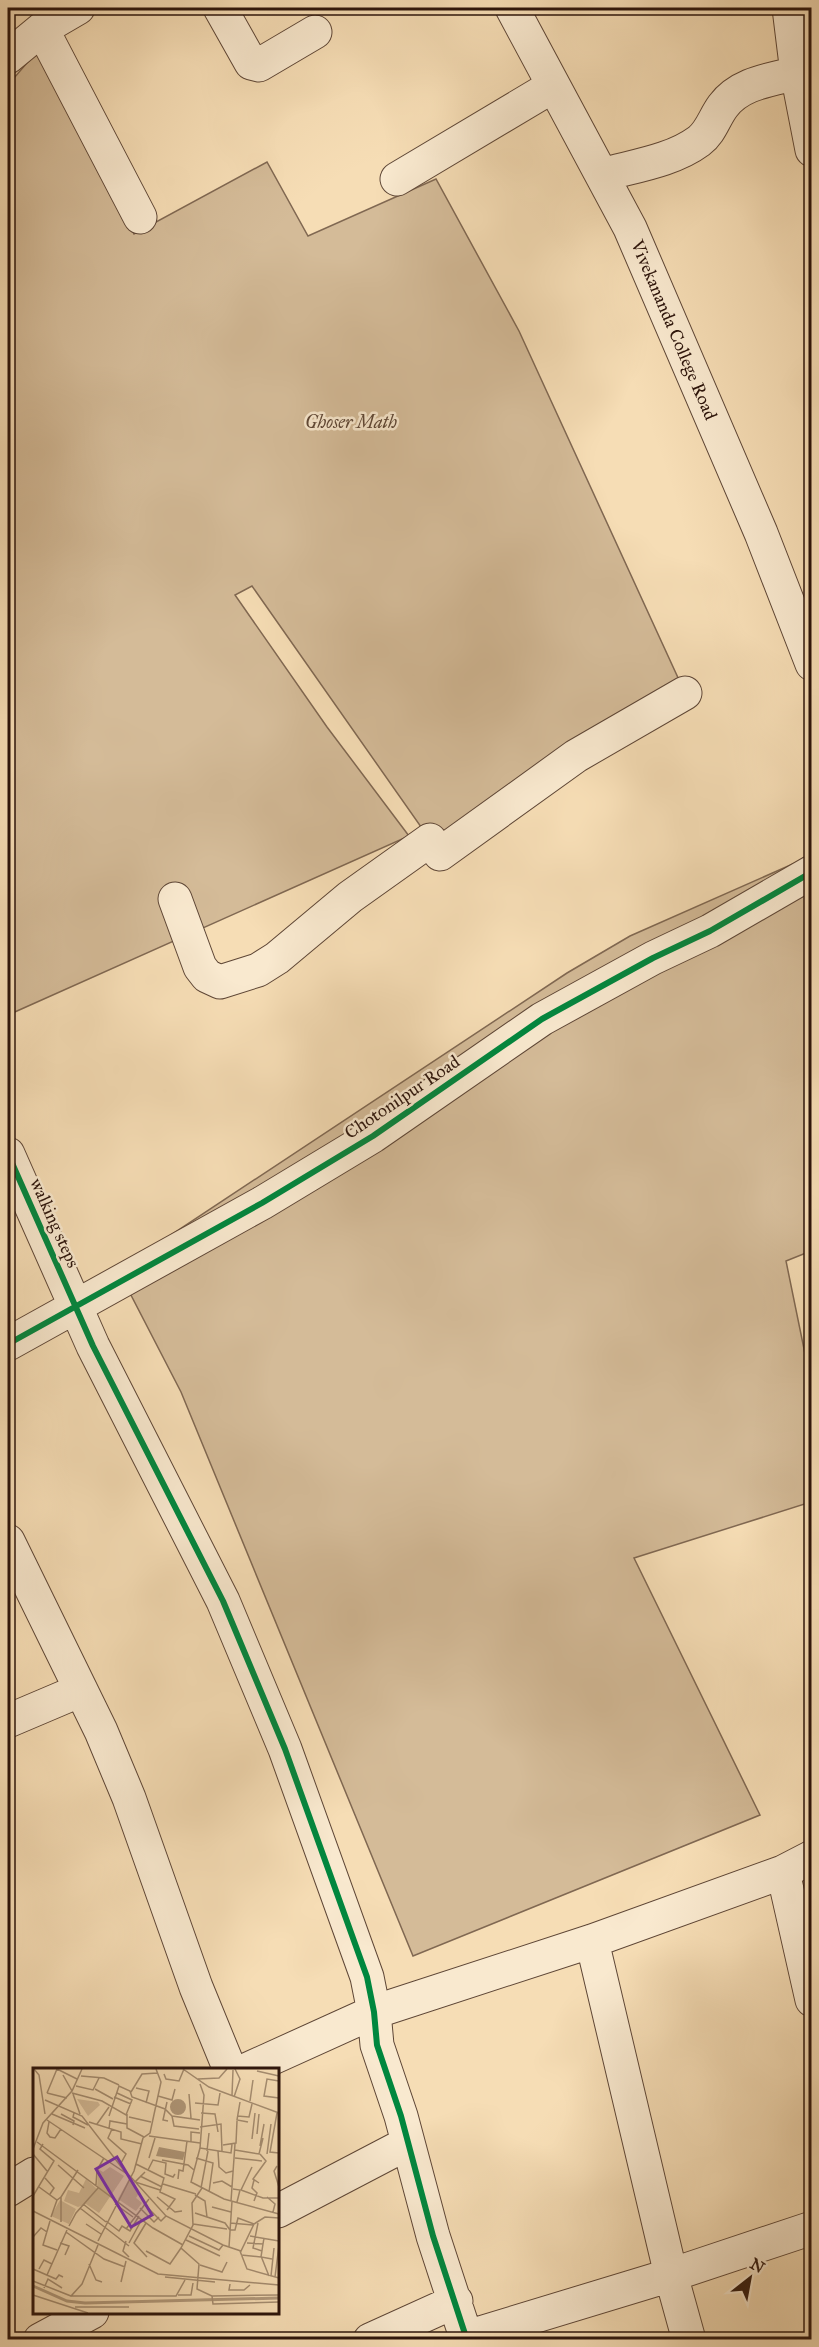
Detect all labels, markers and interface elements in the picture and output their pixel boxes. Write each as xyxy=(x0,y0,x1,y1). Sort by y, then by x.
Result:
street label: Vivekananda College Road xyxy=(625,236,722,424)
park label: Ghoser Math xyxy=(305,411,397,433)
street label: Chotonilpur Road xyxy=(340,1050,464,1144)
street label: walking steps xyxy=(25,1175,84,1272)
inset map xyxy=(33,2068,279,2314)
north arrow xyxy=(720,2248,780,2308)
text: N xyxy=(747,2254,769,2277)

